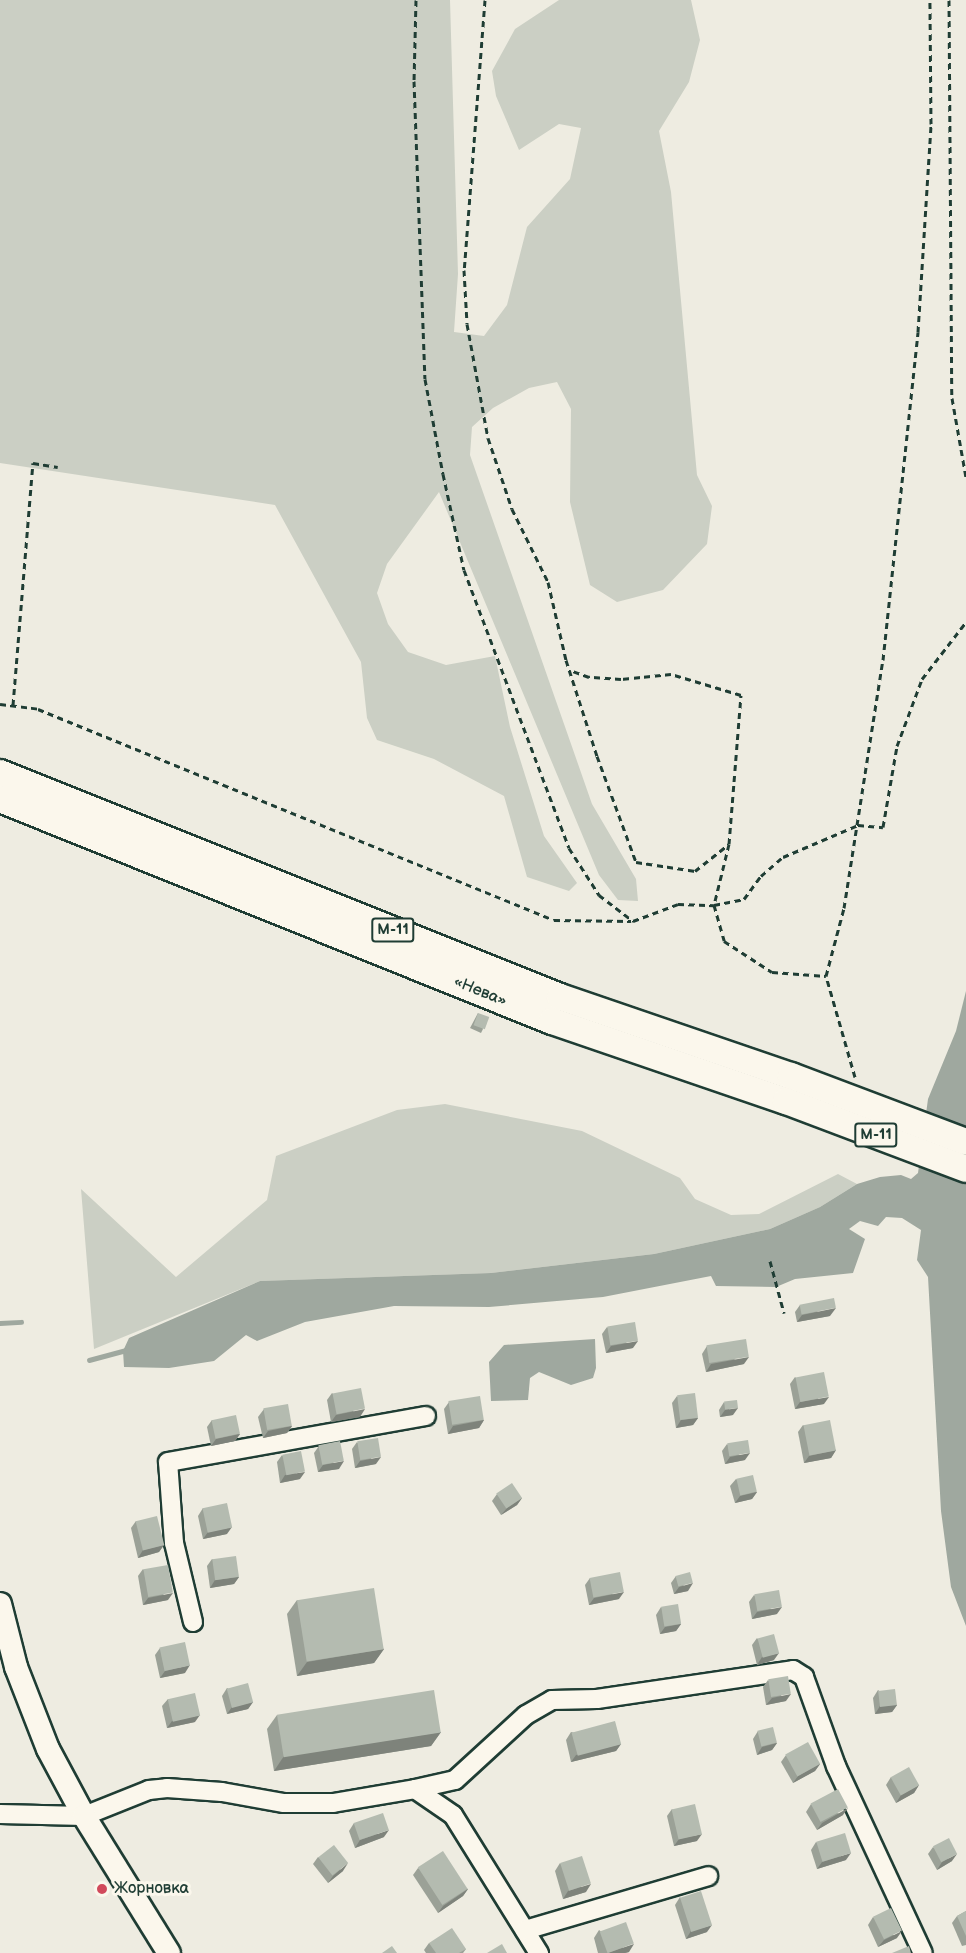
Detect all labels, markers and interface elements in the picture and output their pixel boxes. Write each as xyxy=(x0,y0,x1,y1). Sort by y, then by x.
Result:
road number: М-11 xyxy=(370,918,416,942)
street label: «Нева» xyxy=(450,973,510,1011)
road number: М-11 xyxy=(854,1123,898,1147)
place label: Жорновка xyxy=(114,1879,189,1899)
marker: Жорновка xyxy=(95,1882,109,1896)

